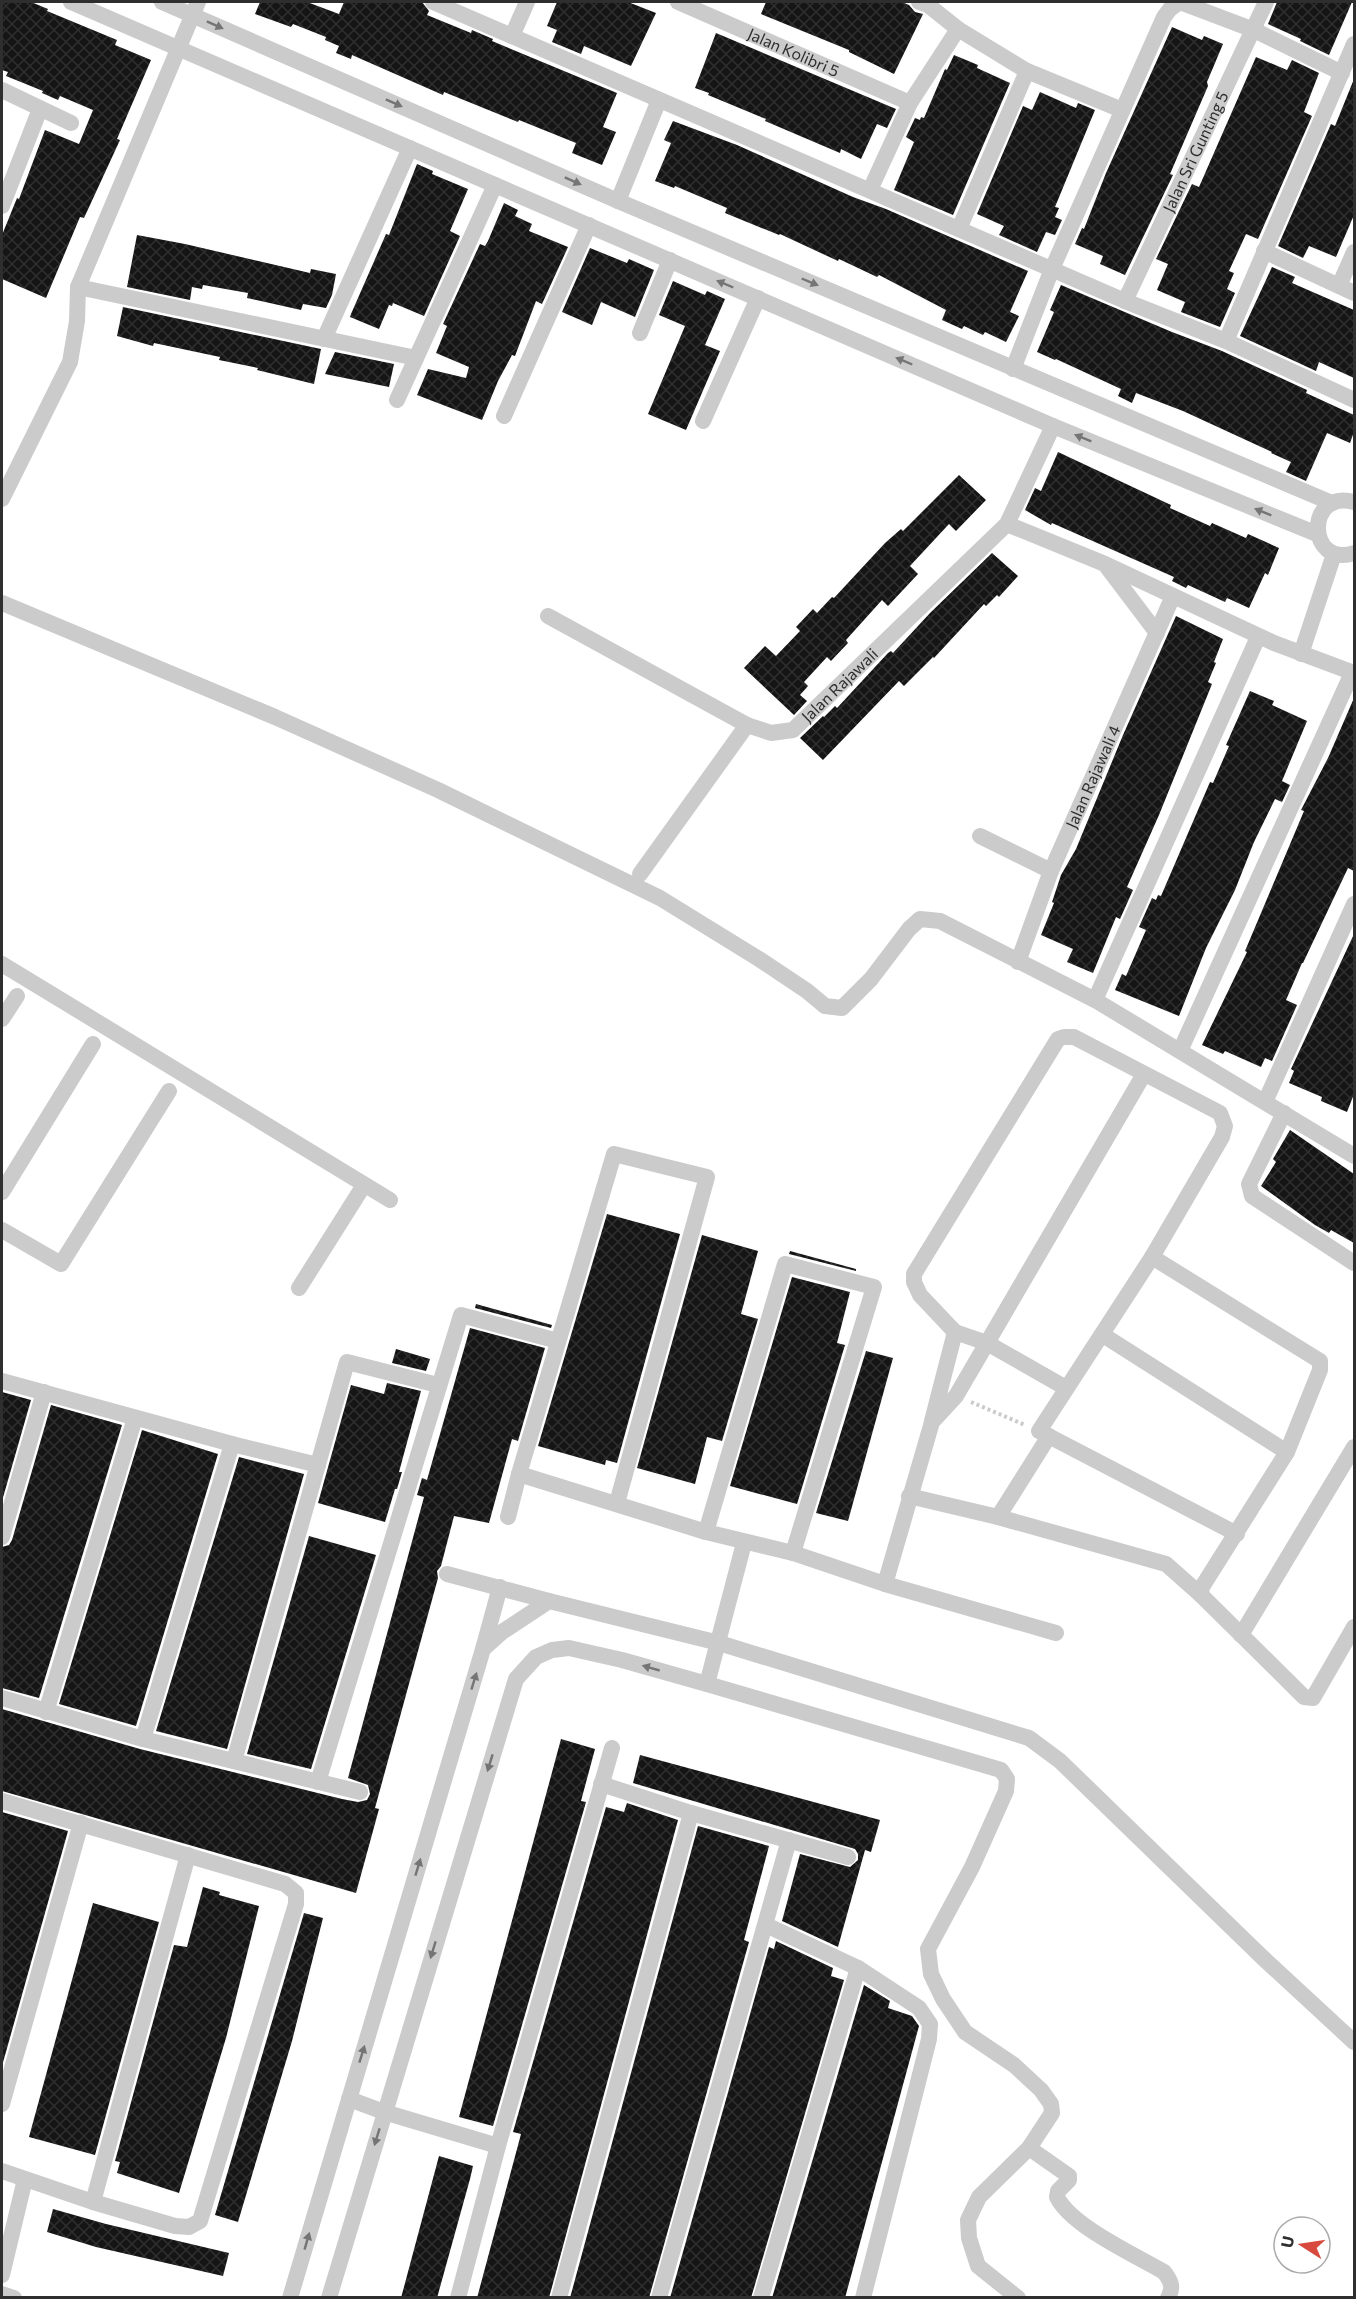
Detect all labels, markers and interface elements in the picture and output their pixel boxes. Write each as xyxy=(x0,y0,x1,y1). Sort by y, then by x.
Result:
one-way arrow xyxy=(207,20,225,30)
street label: Jalan Kolibri 5 xyxy=(745,24,842,80)
street label: Jalan Sri Gunting 5 xyxy=(1158,88,1232,215)
one-way arrow xyxy=(385,99,403,108)
one-way arrow xyxy=(564,176,582,186)
one-way arrow xyxy=(801,278,819,287)
one-way arrow xyxy=(715,279,733,289)
one-way arrow xyxy=(895,357,912,366)
one-way arrow xyxy=(1074,433,1092,442)
one-way arrow xyxy=(1254,507,1272,517)
street label: Jalan Rajawali xyxy=(797,644,881,726)
street label: Jalan Rajawali 4 xyxy=(1061,722,1124,831)
one-way arrow xyxy=(642,1663,660,1672)
one-way arrow xyxy=(470,1672,479,1690)
one-way arrow xyxy=(485,1754,494,1772)
one-way arrow xyxy=(414,1858,423,1876)
one-way arrow xyxy=(428,1941,437,1959)
one-way arrow xyxy=(358,2045,367,2063)
one-way arrow xyxy=(372,2128,381,2146)
north arrow xyxy=(1272,2215,1332,2275)
one-way arrow xyxy=(303,2232,312,2250)
text: U xyxy=(1276,2234,1297,2249)

